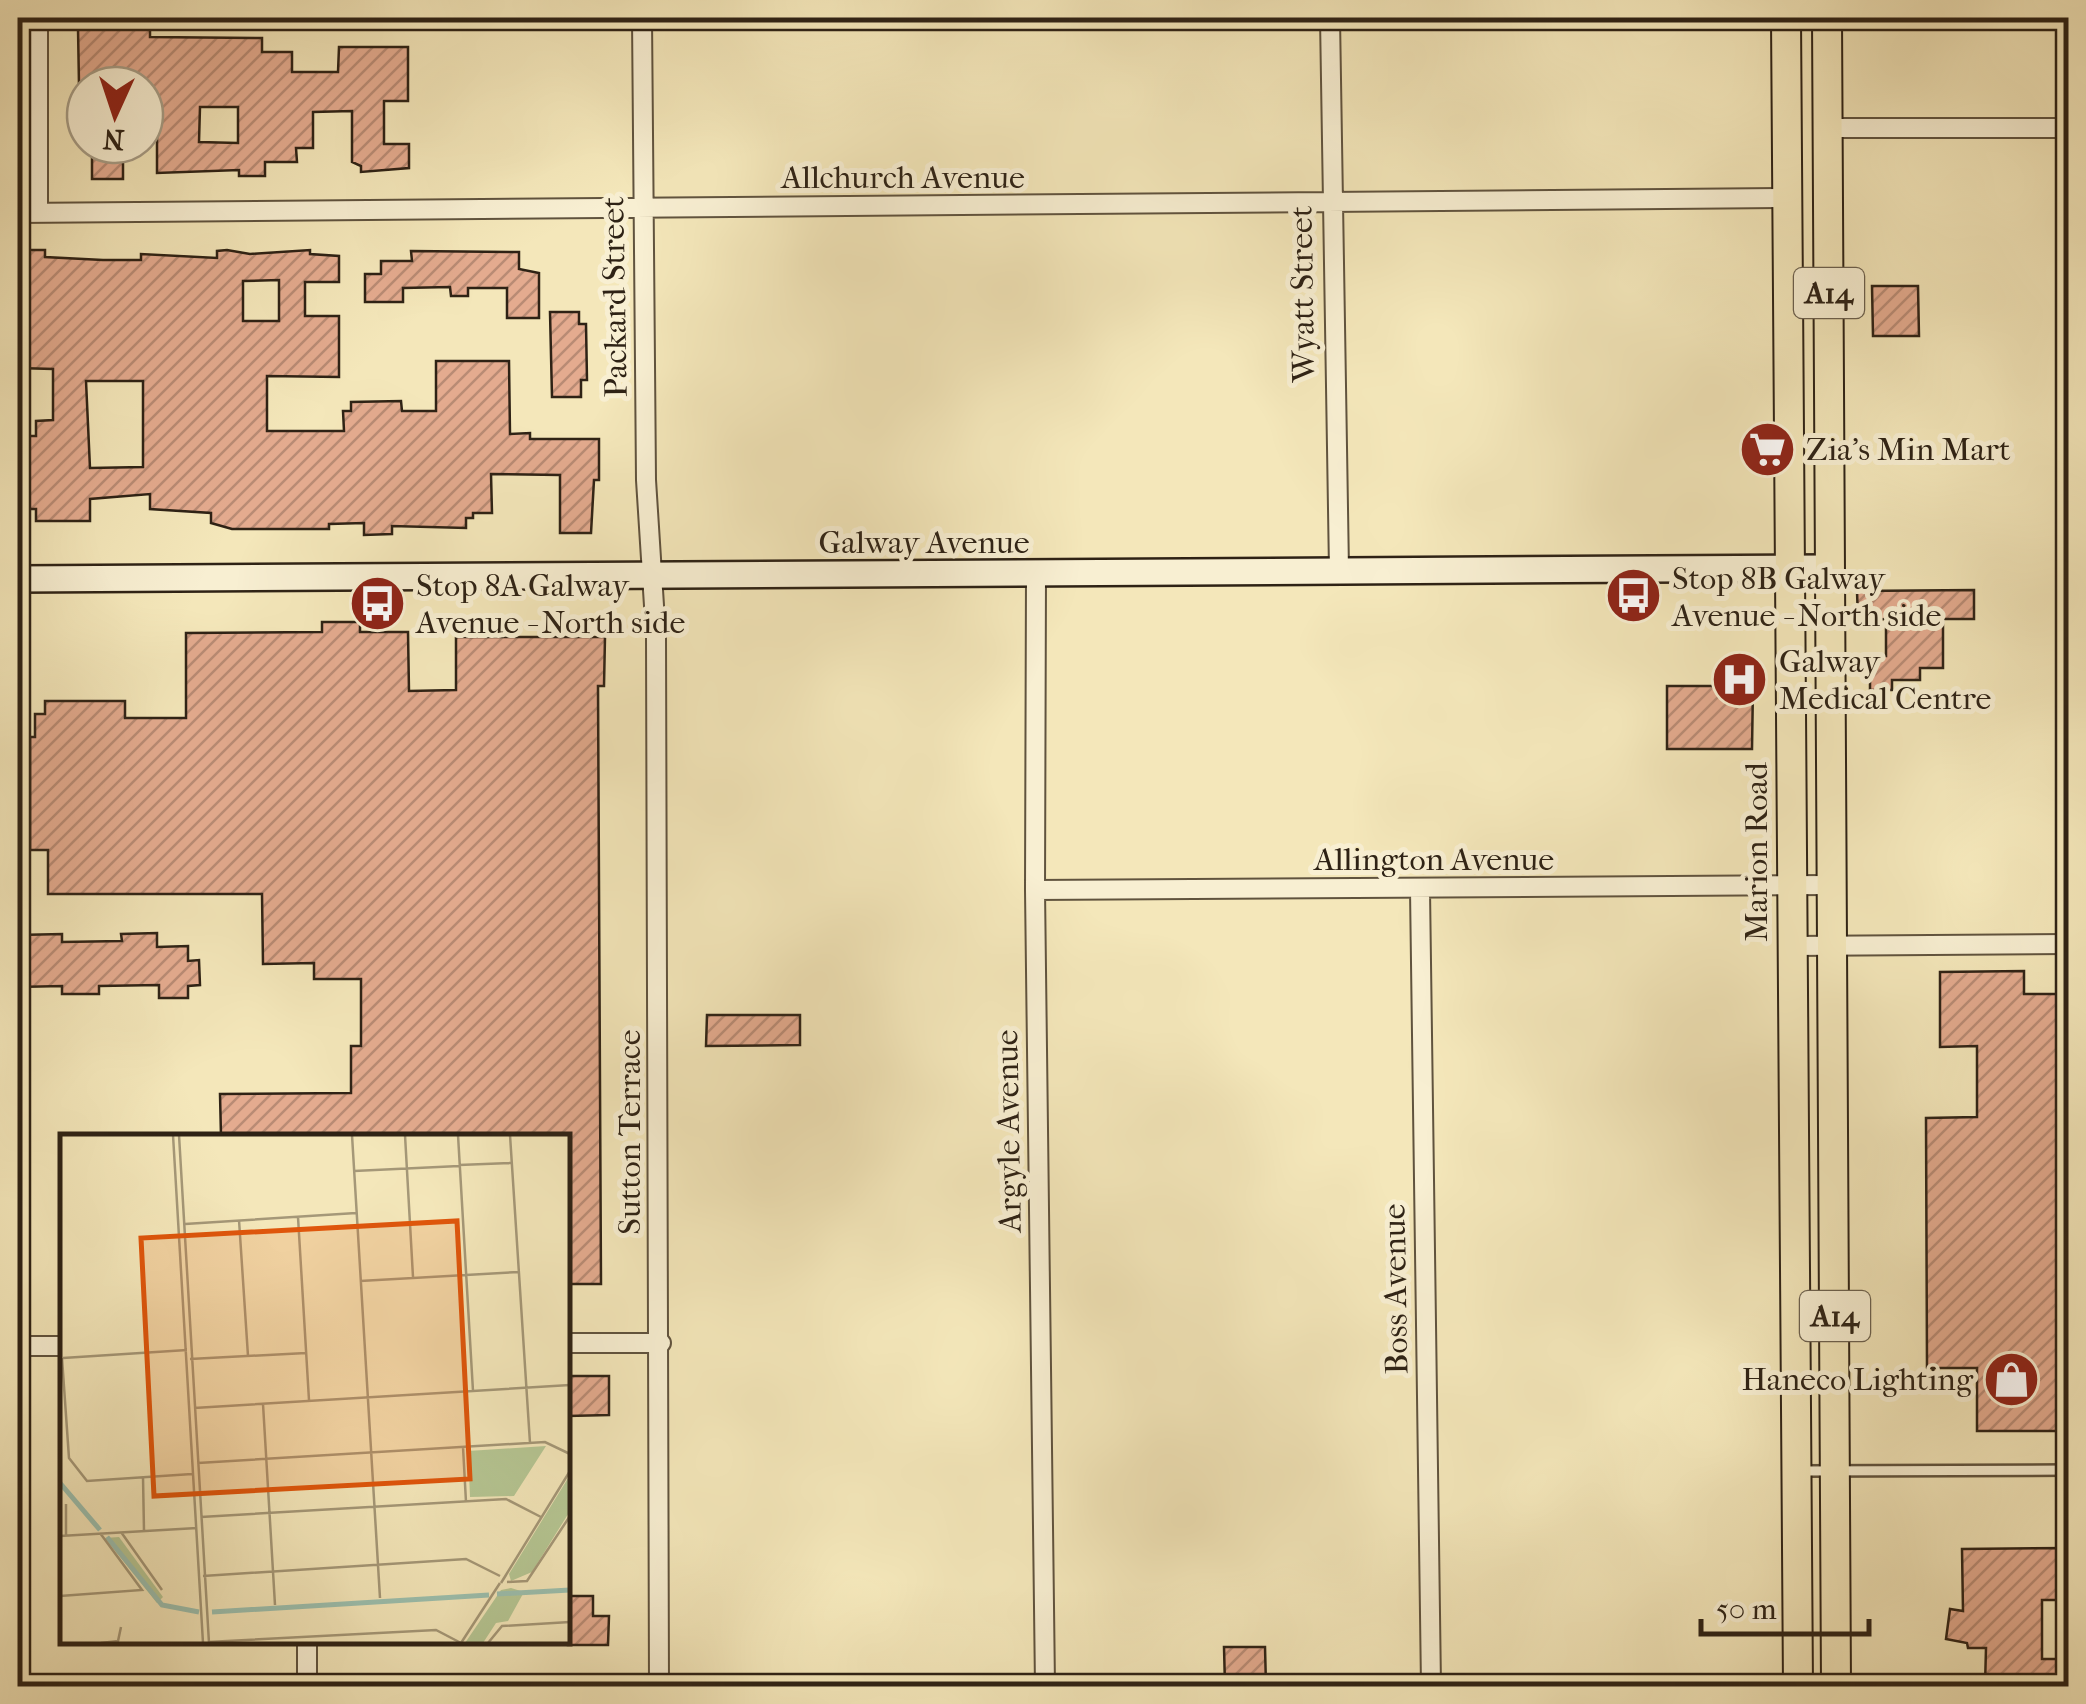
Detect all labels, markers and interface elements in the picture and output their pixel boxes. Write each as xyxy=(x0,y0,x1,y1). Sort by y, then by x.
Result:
north arrow xyxy=(65,65,165,165)
text: N xyxy=(101,122,125,156)
street label: Allchurch Avenue xyxy=(779,159,1025,196)
street label: Packard Street xyxy=(594,196,635,398)
street label: Wyatt Street xyxy=(1282,205,1323,383)
road number: A14 xyxy=(1794,268,1864,318)
supermarket icon: Zia's Min Mart xyxy=(1737,419,1797,479)
place label: Zia's Min Mart xyxy=(1806,431,2011,468)
street label: Galway Avenue xyxy=(819,524,1030,561)
place label: Stop 8B Galway Avenue - North side xyxy=(1670,560,1942,634)
bus stop icon: Stop 8B Galway Avenue - North side xyxy=(1603,566,1663,626)
place label: Stop 8A Galway Avenue - North side xyxy=(414,567,686,641)
bus stop icon: Stop 8A Galway Avenue - North side xyxy=(347,573,407,633)
place label: Galway Medical Centre xyxy=(1779,643,1992,717)
hospital icon: Galway Medical Centre xyxy=(1710,649,1770,709)
street label: Marion Road xyxy=(1738,762,1775,942)
street label: Allington Avenue xyxy=(1312,841,1554,878)
street label: Sutton Terrace xyxy=(611,1029,648,1235)
street label: Argyle Avenue xyxy=(988,1029,1029,1235)
inset map xyxy=(60,1134,570,1644)
street label: Boss Avenue xyxy=(1376,1203,1415,1375)
road number: A14 xyxy=(1800,1291,1870,1341)
shop icon: Haneco Lighting xyxy=(1982,1349,2042,1409)
place label: Haneco Lighting xyxy=(1742,1361,1974,1398)
scale bar xyxy=(1701,1574,1868,1636)
text: 50 m xyxy=(1716,1592,1777,1627)

